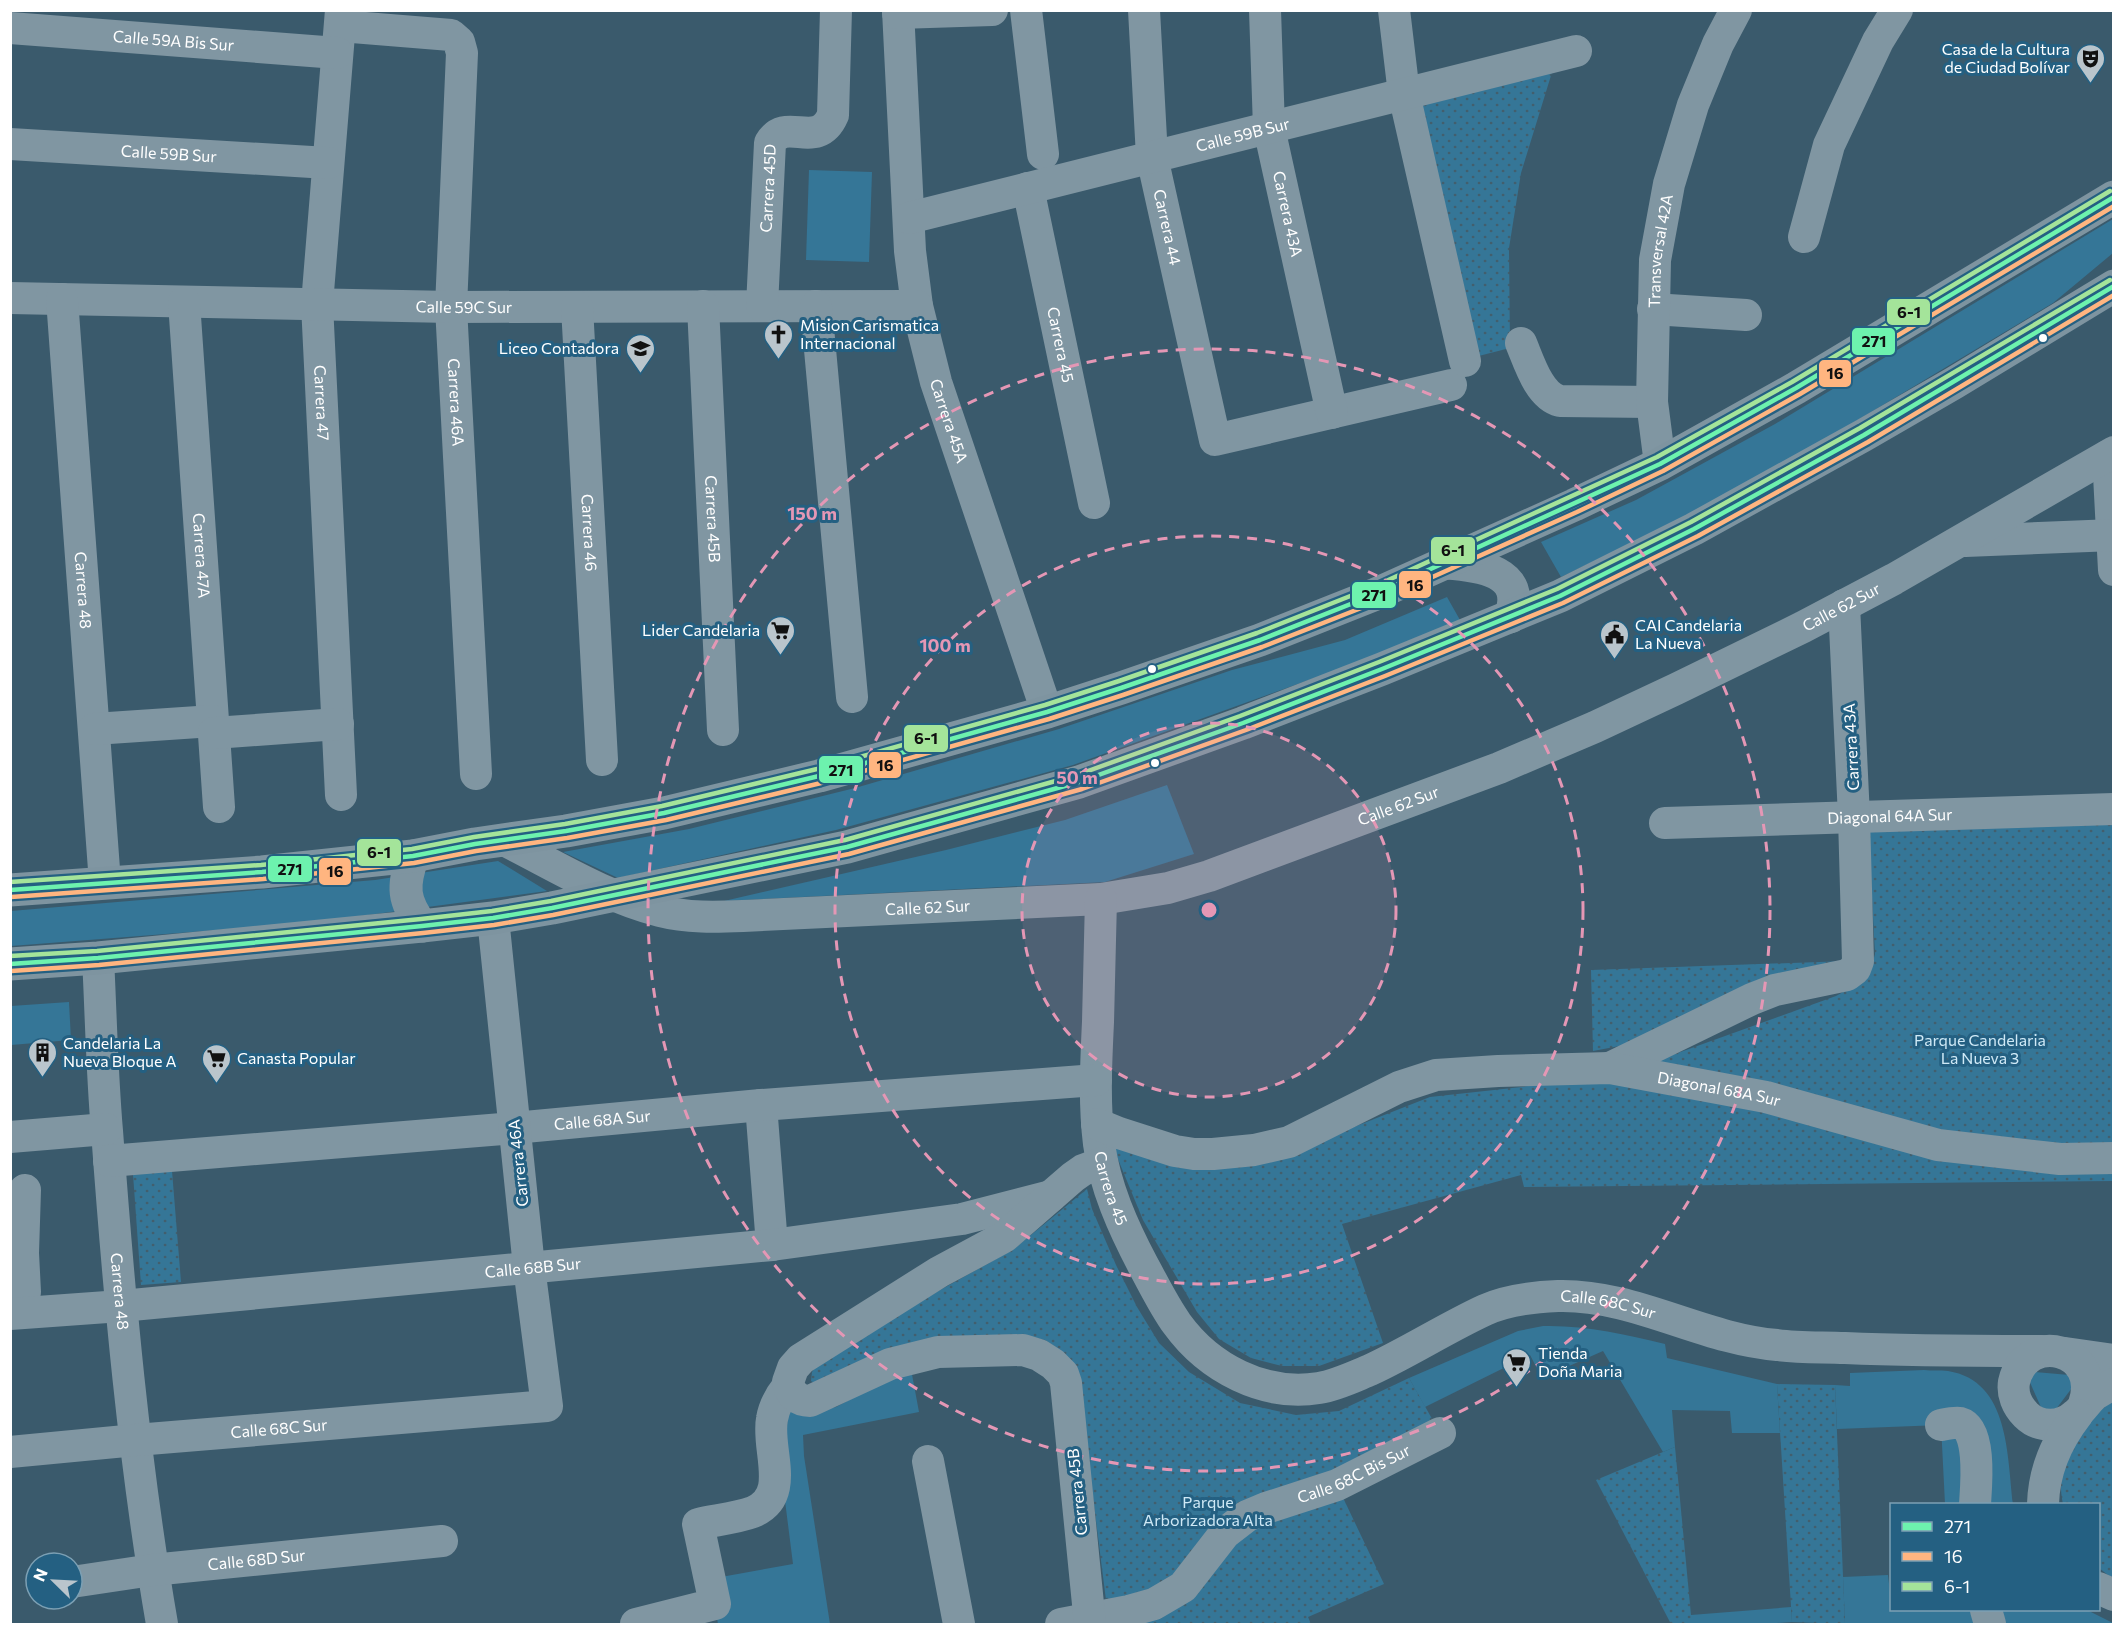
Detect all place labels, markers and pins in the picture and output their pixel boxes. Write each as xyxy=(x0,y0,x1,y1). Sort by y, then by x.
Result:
place label: Casa de la Cultura de Ciudad Bolívar xyxy=(1942,39,2071,76)
theatre icon: Casa de la Cultura de Ciudad Bolívar xyxy=(2075,42,2107,84)
place label: Mision Carismatica Internacional xyxy=(800,315,939,352)
church icon: Mision Carismatica Internacional xyxy=(763,318,795,360)
school or university icon: Liceo Contadora xyxy=(624,332,656,374)
unlabelled marker xyxy=(2037,332,2049,344)
place label: Liceo Contadora xyxy=(499,338,619,357)
supermarket icon: Lider Candelaria xyxy=(765,614,797,656)
place label: CAI Candelaria La Nueva xyxy=(1635,615,1742,652)
public building icon: CAI Candelaria La Nueva xyxy=(1598,618,1630,660)
place label: Lider Candelaria xyxy=(642,620,760,639)
unlabelled marker xyxy=(1146,663,1158,675)
unlabelled marker xyxy=(1149,757,1161,769)
centre of rings xyxy=(1199,900,1219,920)
place label: Candelaria La Nueva Bloque A xyxy=(63,1033,177,1070)
building icon: Candelaria La Nueva Bloque A xyxy=(26,1036,58,1078)
supermarket icon: Canasta Popular xyxy=(200,1042,232,1084)
place label: Canasta Popular xyxy=(237,1048,356,1067)
place label: Tienda Doña Maria xyxy=(1538,1343,1622,1380)
supermarket icon: Tienda Doña Maria xyxy=(1501,1346,1533,1388)

